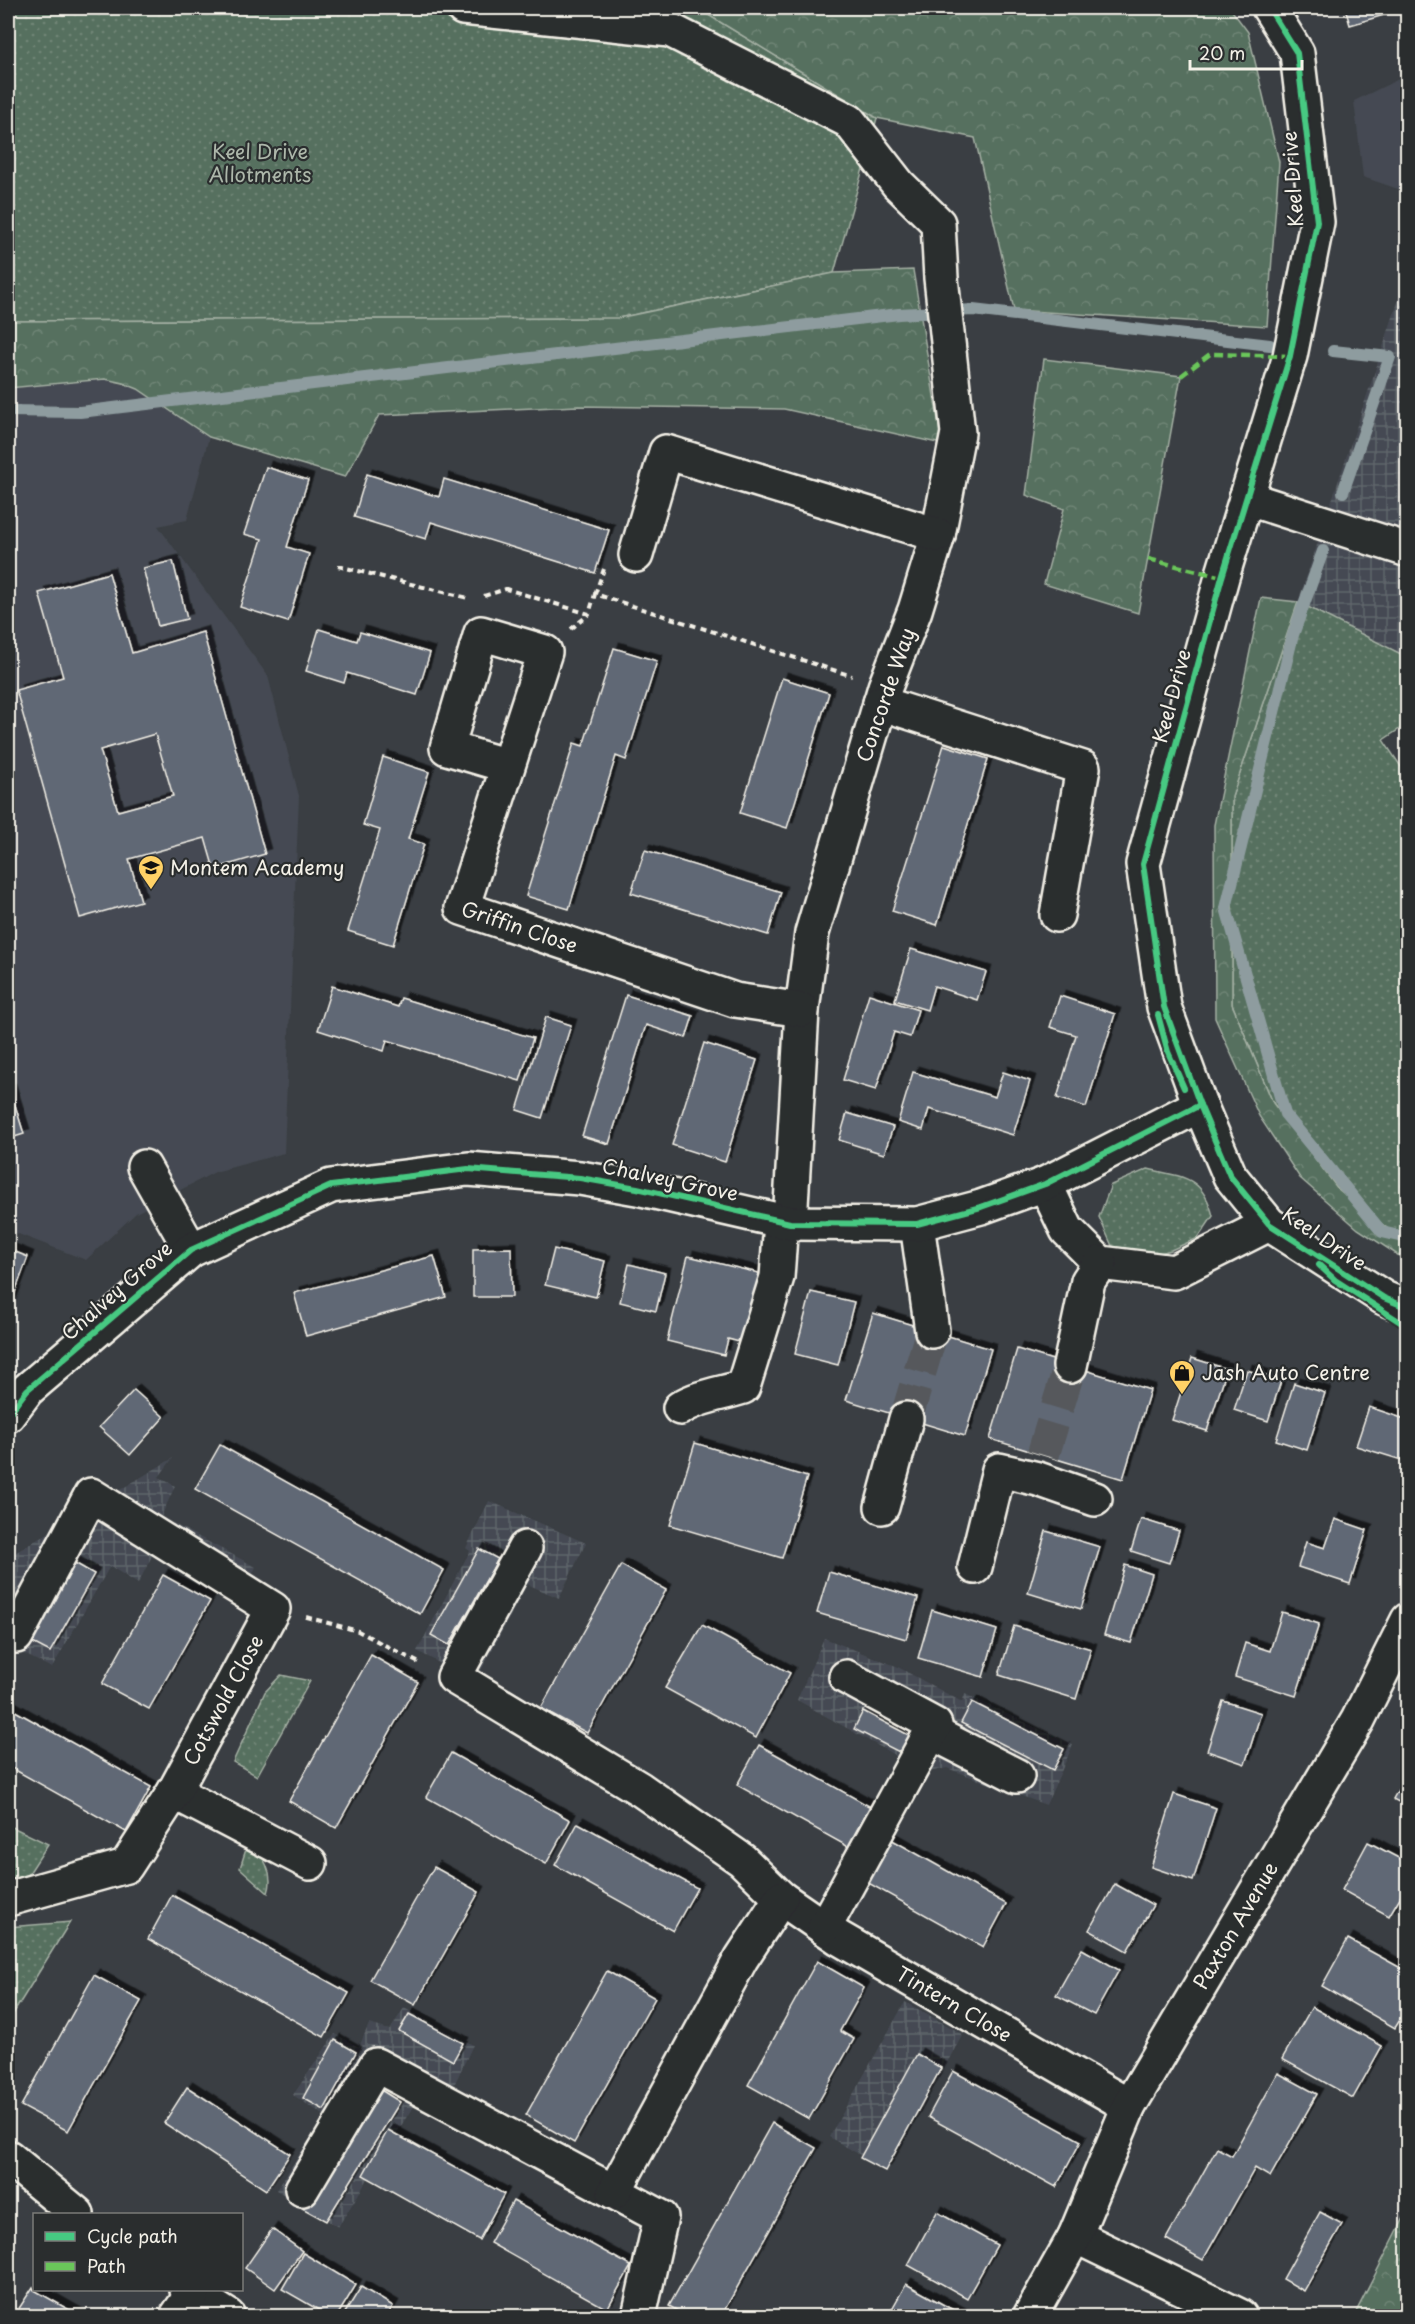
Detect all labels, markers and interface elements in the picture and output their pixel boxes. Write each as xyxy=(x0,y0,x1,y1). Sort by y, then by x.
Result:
scale bar xyxy=(1190,33,1302,71)
text: 20 m xyxy=(1199,39,1245,66)
street label: Keel Drive xyxy=(1274,130,1310,228)
park label: Keel Drive Allotments xyxy=(209,136,311,189)
street label: Concorde Way xyxy=(848,623,922,766)
street label: Keel Drive xyxy=(1144,645,1198,746)
place label: Montem Academy xyxy=(170,852,344,882)
school or university icon: Montem Academy xyxy=(136,853,166,891)
street label: Griffin Close xyxy=(458,893,582,960)
street label: Chalvey Grove xyxy=(599,1150,741,1208)
street label: Keel Drive xyxy=(1276,1199,1373,1277)
street label: Chalvey Grove xyxy=(54,1233,179,1347)
place label: Jash Auto Centre xyxy=(1202,1357,1370,1387)
shop icon: Jash Auto Centre xyxy=(1167,1358,1197,1396)
street label: Cotswold Close xyxy=(175,1629,270,1771)
street label: Paxton Avenue xyxy=(1185,1856,1285,1995)
street label: Tintern Close xyxy=(891,1958,1017,2049)
legend xyxy=(33,2213,243,2291)
text: Cycle path xyxy=(87,2222,178,2249)
text: Path xyxy=(87,2252,126,2279)

